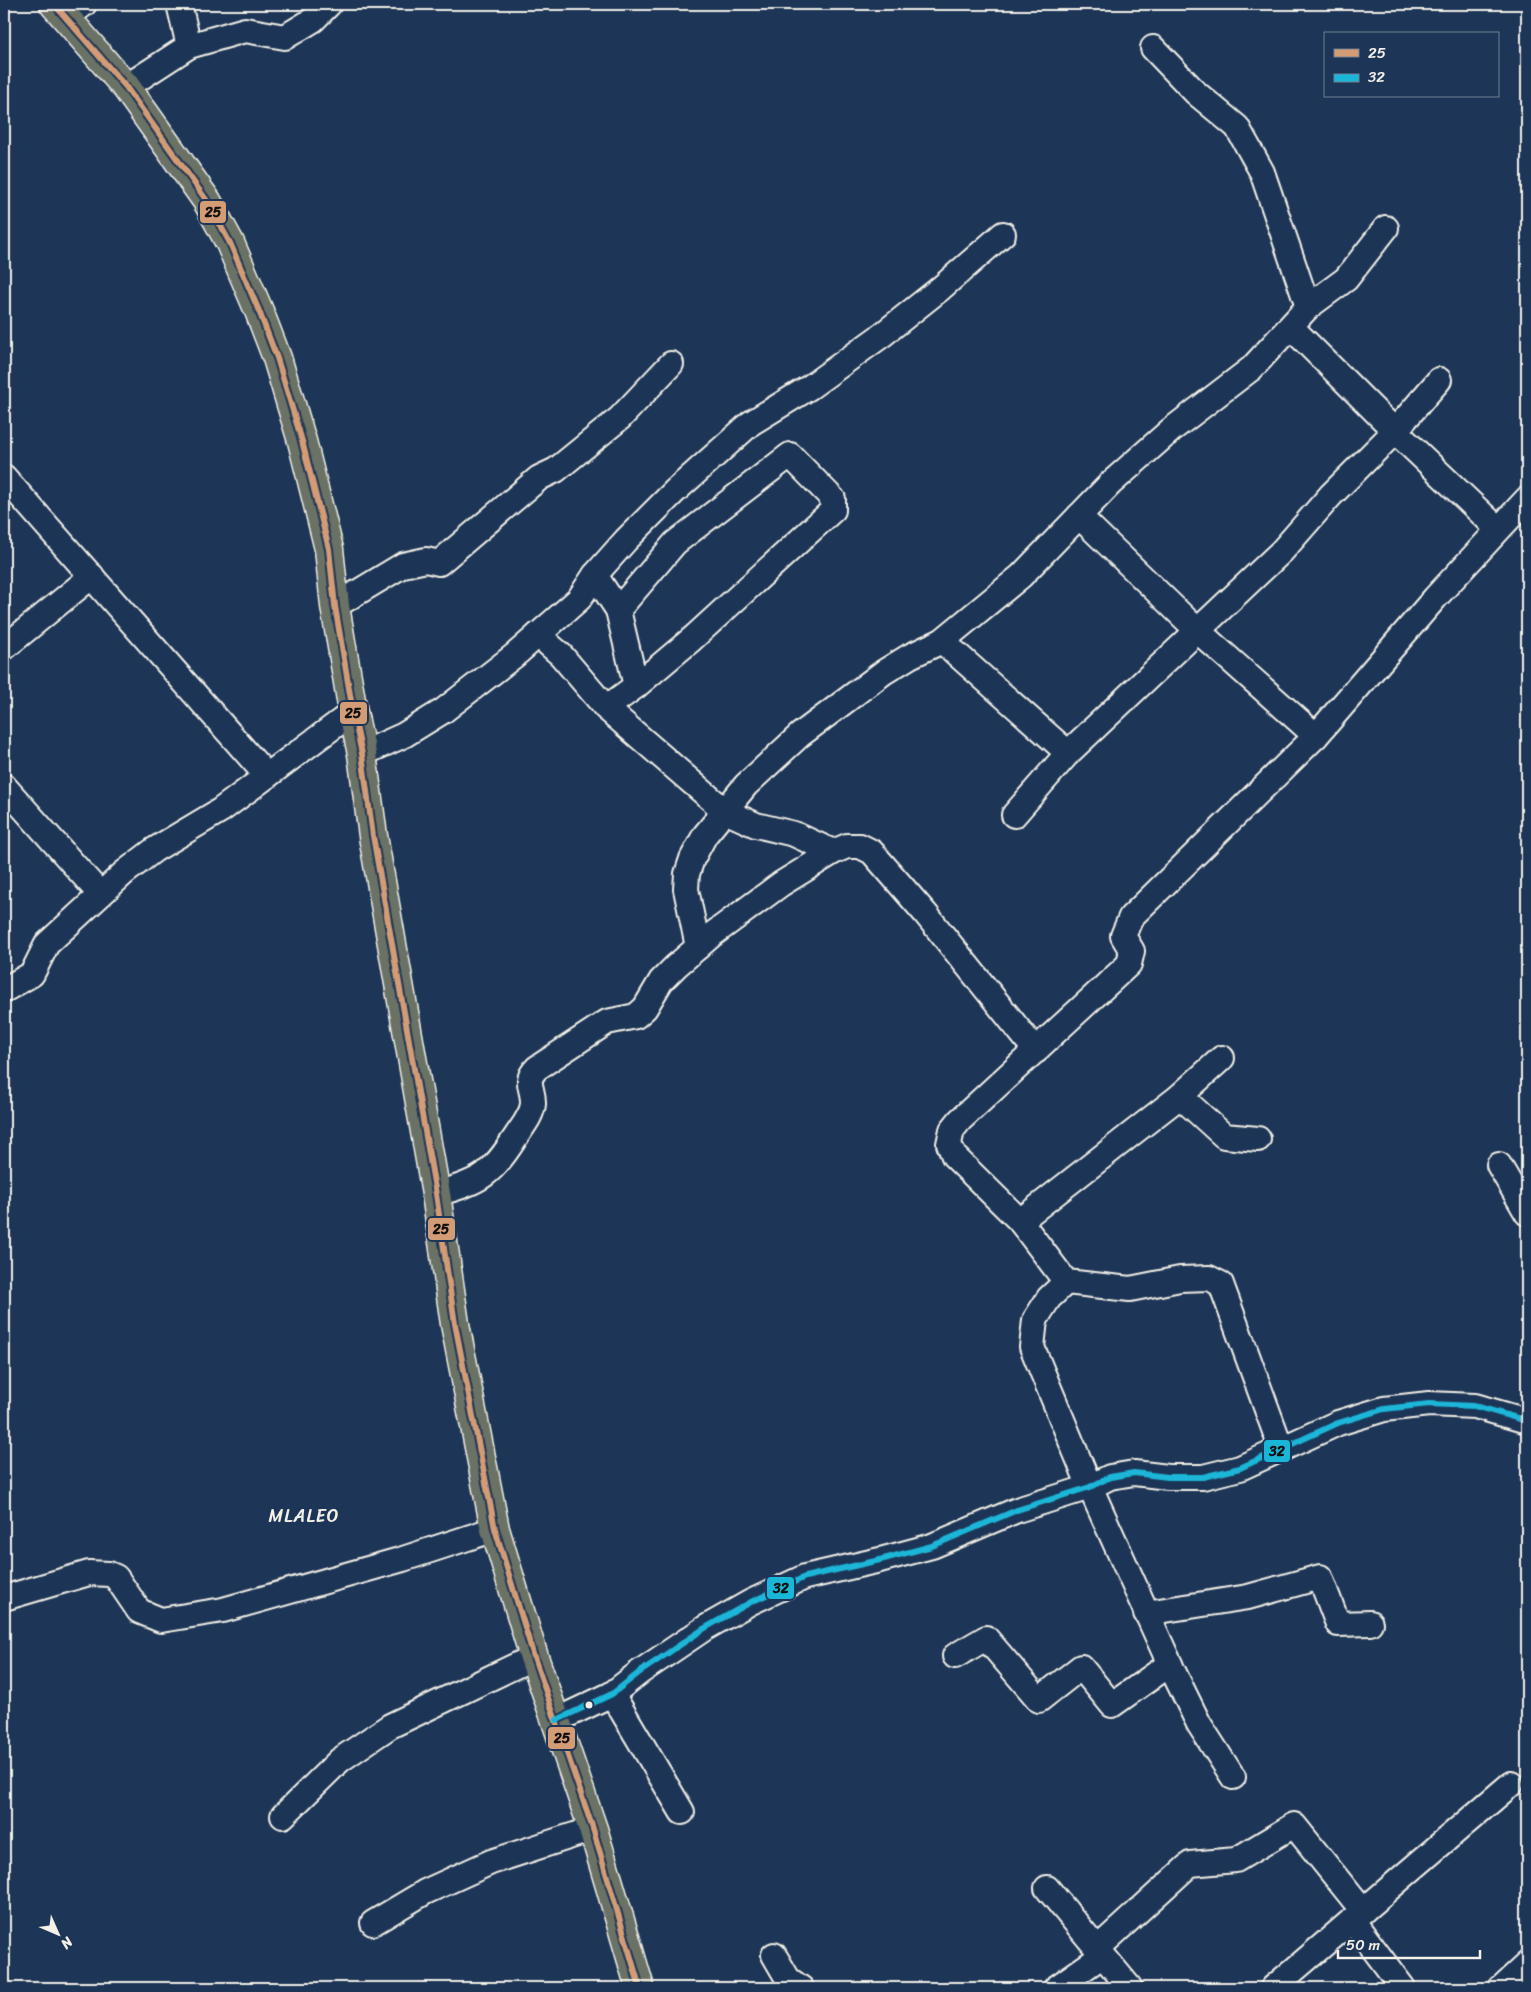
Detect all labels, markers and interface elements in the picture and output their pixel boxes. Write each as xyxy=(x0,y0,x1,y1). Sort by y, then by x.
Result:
legend xyxy=(1324,32,1498,98)
text: 25 xyxy=(1368,40,1386,66)
text: 32 xyxy=(1368,64,1385,90)
line badge: 25 xyxy=(199,200,227,224)
text: 25 xyxy=(204,200,222,225)
line badge: 25 xyxy=(339,701,368,725)
text: 25 xyxy=(344,701,362,726)
line badge: 25 xyxy=(427,1217,456,1241)
text: 25 xyxy=(432,1217,450,1242)
line badge: 32 xyxy=(1263,1439,1291,1463)
text: 32 xyxy=(1268,1439,1286,1464)
district label: MLALEO xyxy=(269,1500,339,1532)
line badge: 32 xyxy=(766,1576,795,1600)
text: 32 xyxy=(772,1576,790,1601)
unlabelled marker xyxy=(584,1700,594,1710)
line badge: 25 xyxy=(547,1726,576,1750)
text: 25 xyxy=(553,1726,571,1751)
north arrow xyxy=(32,1910,82,1960)
scale bar xyxy=(1338,1927,1481,1959)
text: N xyxy=(54,1930,80,1955)
text: 50 m xyxy=(1346,1932,1381,1958)

